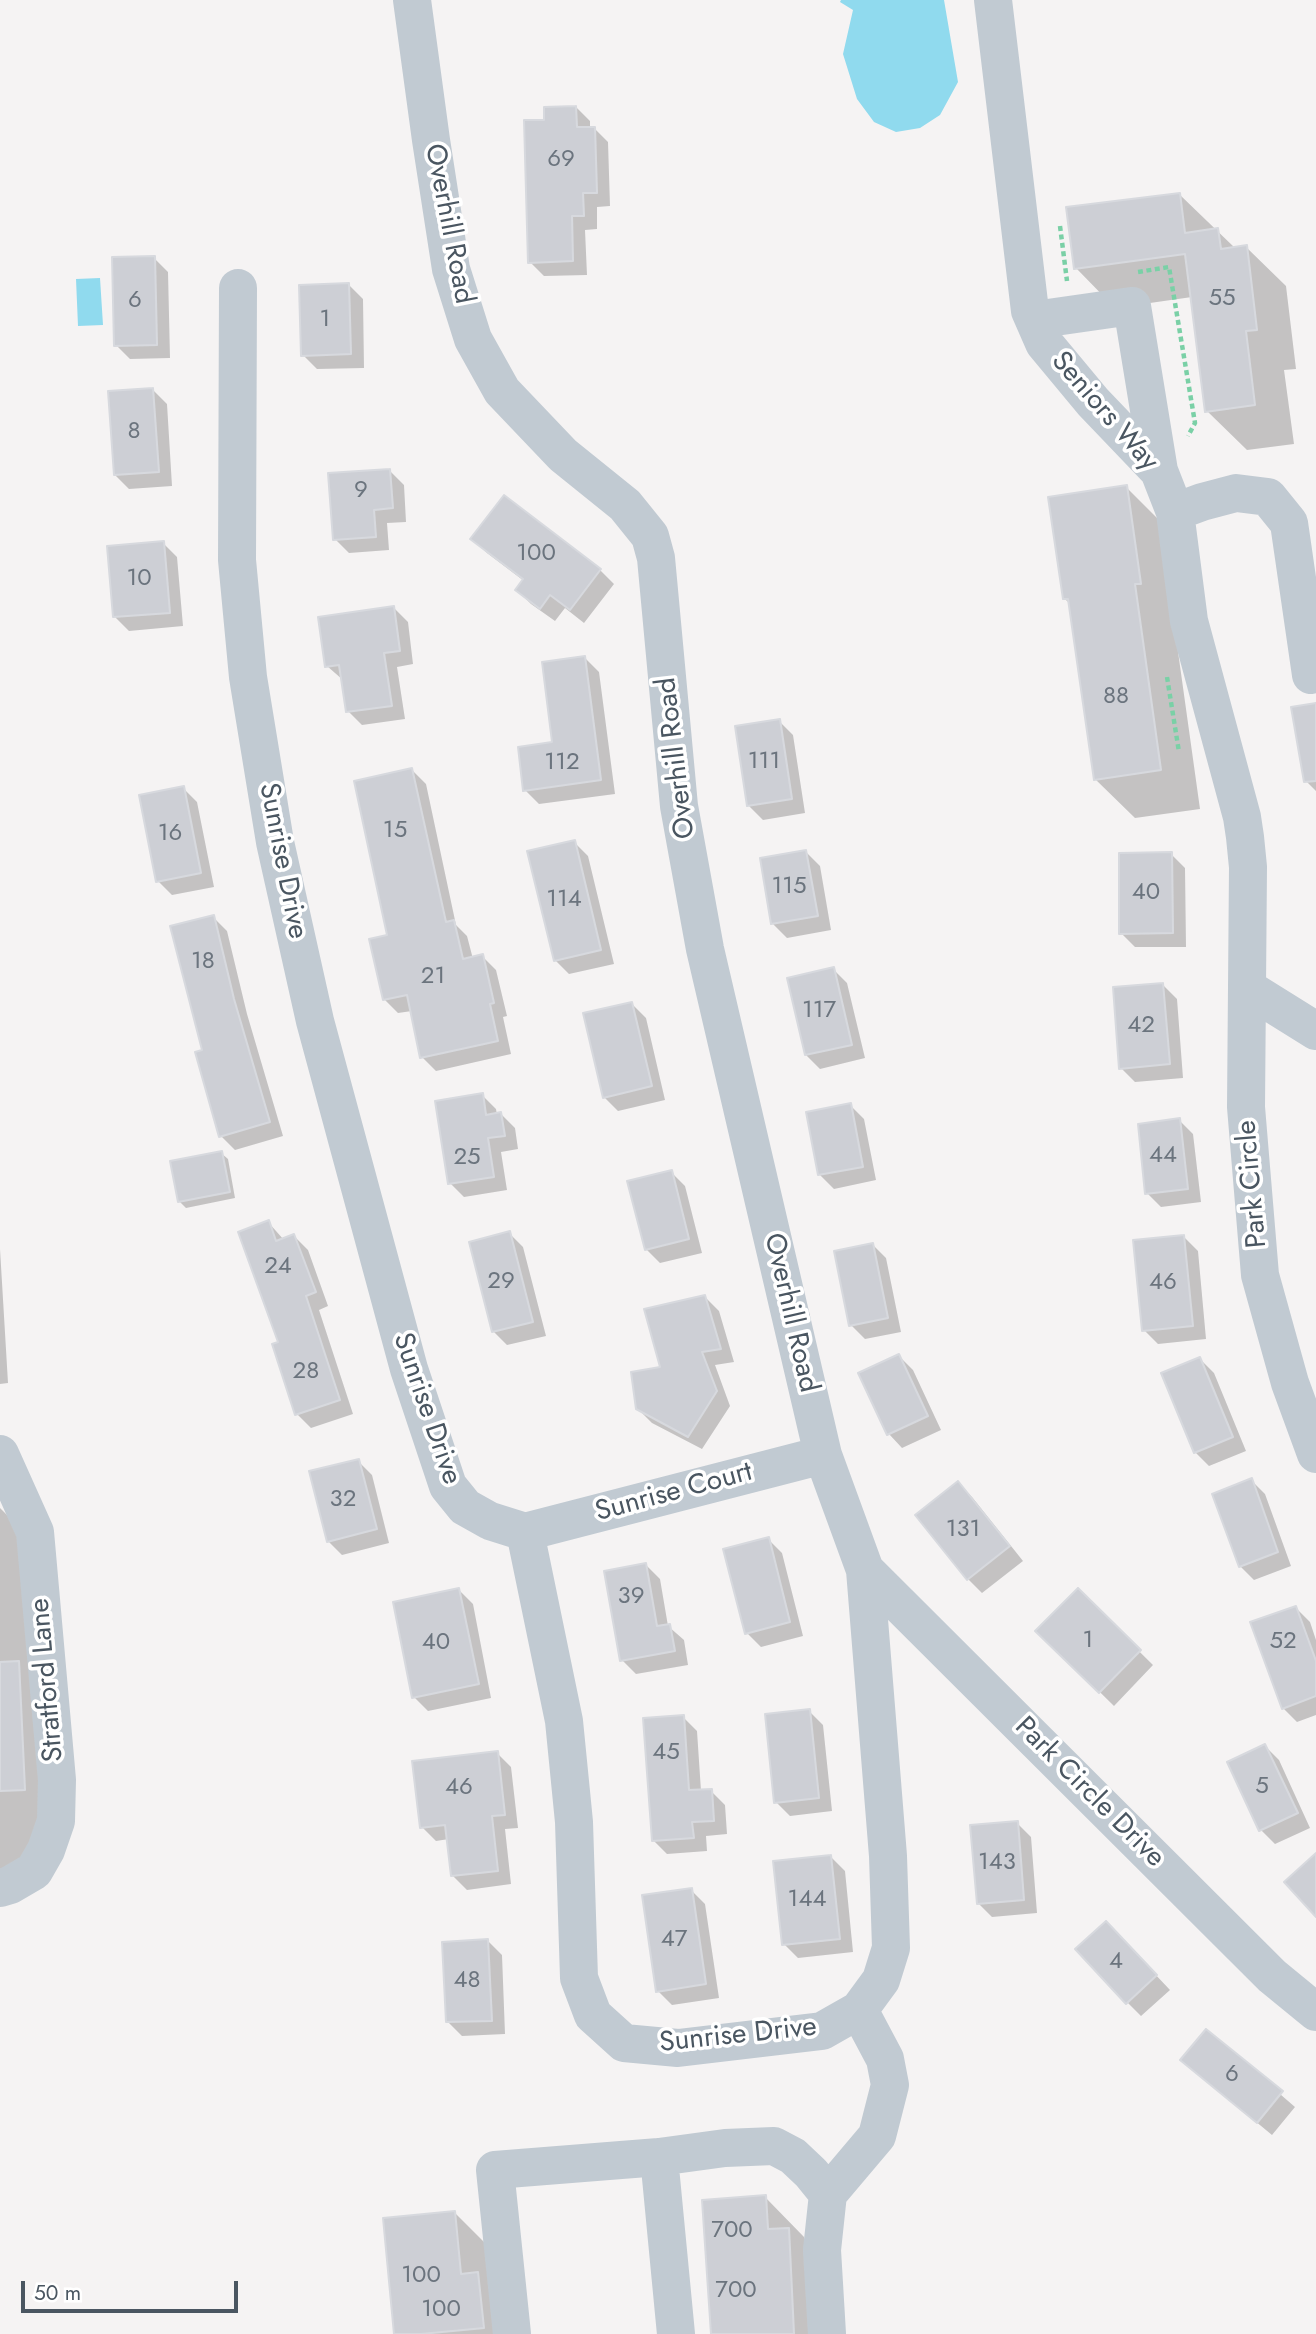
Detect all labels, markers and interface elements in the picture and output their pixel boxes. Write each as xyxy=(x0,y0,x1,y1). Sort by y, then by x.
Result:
street label: Overhill Road xyxy=(416,141,480,307)
house number: 69 xyxy=(547,146,575,174)
house number: 55 xyxy=(1208,285,1236,313)
house number: 6 xyxy=(128,287,142,315)
house number: 1 xyxy=(320,306,330,334)
street label: Seniors Way xyxy=(1043,346,1165,478)
house number: 8 xyxy=(127,418,141,446)
house number: 9 xyxy=(354,477,368,505)
house number: 100 xyxy=(516,540,556,568)
house number: 10 xyxy=(126,565,152,593)
street label: Overhill Road xyxy=(650,675,704,841)
house number: 88 xyxy=(1103,683,1129,711)
house number: 111 xyxy=(748,748,780,776)
house number: 112 xyxy=(544,749,580,777)
street label: Sunrise Drive xyxy=(250,780,314,942)
house number: 15 xyxy=(383,817,407,845)
house number: 16 xyxy=(158,820,182,848)
house number: 115 xyxy=(771,873,807,901)
house number: 40 xyxy=(1132,879,1160,907)
house number: 114 xyxy=(546,886,582,914)
house number: 18 xyxy=(191,948,215,976)
house number: 21 xyxy=(421,963,445,991)
house number: 117 xyxy=(802,997,836,1025)
house number: 42 xyxy=(1127,1012,1155,1040)
street label: Park Circle xyxy=(1231,1119,1275,1249)
house number: 44 xyxy=(1149,1142,1177,1170)
house number: 25 xyxy=(453,1144,481,1172)
street label: Overhill Road xyxy=(755,1230,825,1396)
house number: 24 xyxy=(264,1253,292,1281)
house number: 29 xyxy=(487,1268,515,1296)
house number: 46 xyxy=(1149,1269,1177,1297)
street label: Sunrise Drive xyxy=(384,1329,468,1489)
house number: 28 xyxy=(293,1358,319,1386)
street label: Sunrise Court xyxy=(592,1456,756,1530)
house number: 32 xyxy=(330,1486,356,1514)
house number: 131 xyxy=(946,1516,980,1544)
house number: 39 xyxy=(618,1583,644,1611)
street label: Stratford Lane xyxy=(24,1597,72,1763)
house number: 1 xyxy=(1083,1627,1093,1655)
house number: 52 xyxy=(1269,1628,1297,1656)
house number: 40 xyxy=(422,1629,450,1657)
street label: Park Circle Drive xyxy=(1007,1711,1171,1875)
house number: 45 xyxy=(652,1739,680,1767)
house number: 5 xyxy=(1255,1773,1269,1801)
house number: 46 xyxy=(445,1774,473,1802)
house number: 143 xyxy=(978,1849,1016,1877)
house number: 144 xyxy=(788,1886,826,1914)
house number: 47 xyxy=(661,1926,687,1954)
house number: 4 xyxy=(1109,1948,1123,1976)
house number: 48 xyxy=(453,1967,481,1995)
street label: Sunrise Drive xyxy=(658,2011,818,2061)
house number: 6 xyxy=(1225,2061,1239,2089)
house number: 700 xyxy=(711,2217,753,2245)
house number: 100 xyxy=(401,2262,441,2290)
scale bar xyxy=(24,2268,242,2312)
house number: 700 xyxy=(715,2277,757,2305)
text: 50 m xyxy=(34,2278,81,2308)
house number: 100 xyxy=(421,2296,461,2324)

